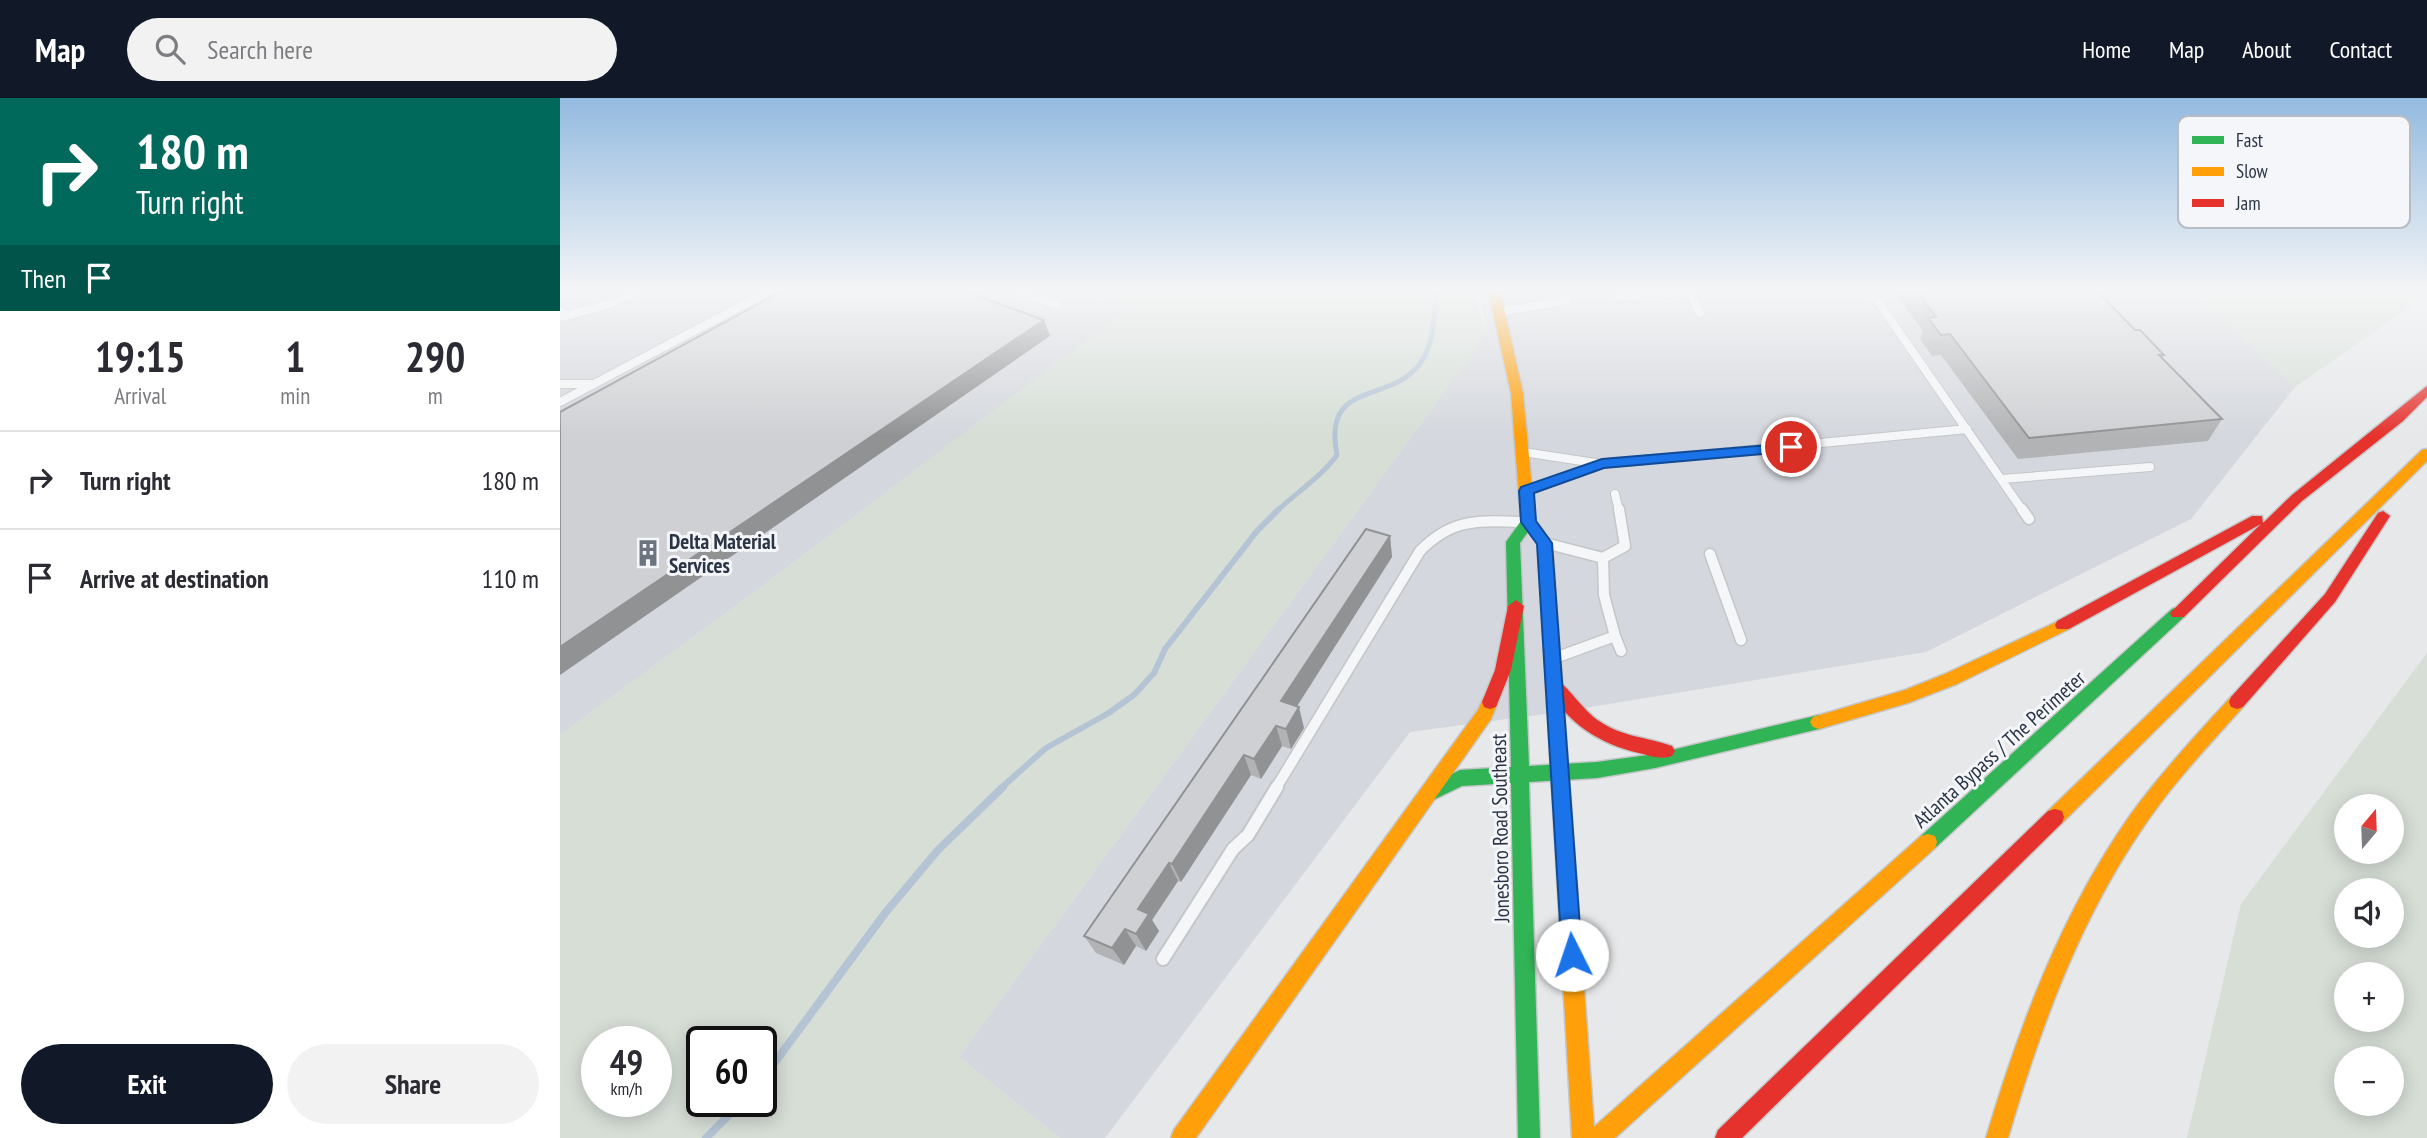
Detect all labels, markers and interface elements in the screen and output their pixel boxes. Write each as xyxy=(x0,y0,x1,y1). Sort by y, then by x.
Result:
search box xyxy=(127,18,617,81)
text: Map xyxy=(35,28,85,71)
icon: search xyxy=(151,30,189,68)
text: Search here xyxy=(207,33,313,66)
text: Home xyxy=(2082,34,2131,65)
text: Map xyxy=(2169,34,2204,65)
text: About xyxy=(2242,34,2291,65)
text: Contact xyxy=(2329,34,2392,65)
legend xyxy=(2178,116,2410,228)
text: 180 m xyxy=(136,119,249,183)
icon: right xyxy=(21,126,112,217)
text: Fast xyxy=(2236,128,2264,152)
text: Slow xyxy=(2236,159,2269,183)
text: Turn right xyxy=(136,181,244,223)
text: Jam xyxy=(2235,191,2261,215)
icon: arrive xyxy=(80,259,118,297)
text: Then xyxy=(21,262,66,295)
text: 19:15 xyxy=(95,329,186,384)
text: 1 xyxy=(285,329,305,384)
text: 290 xyxy=(405,329,465,384)
text: Arrival xyxy=(114,381,166,410)
text: min xyxy=(280,381,310,410)
text: m xyxy=(428,381,443,410)
pin xyxy=(1761,417,1821,477)
icon: arrive xyxy=(1772,428,1810,466)
icon: right xyxy=(21,461,59,499)
text: Turn right xyxy=(80,464,171,497)
text: 180 m xyxy=(481,464,539,497)
place label: Delta Material Services xyxy=(669,528,777,579)
building icon: Delta Material Services xyxy=(633,538,663,568)
icon: arrive xyxy=(21,559,59,597)
text: Arrive at destination xyxy=(80,562,269,595)
text: 110 m xyxy=(481,562,539,595)
street label: Atlanta Bypass / The Perimeter xyxy=(1907,664,2091,834)
street label: Jonesboro Road Southeast xyxy=(1485,733,1515,924)
north arrow xyxy=(2334,794,2404,864)
map controls xyxy=(2334,794,2404,1116)
button: sound xyxy=(2334,878,2404,948)
position arrow xyxy=(1535,918,1609,992)
button: + xyxy=(2334,962,2404,1032)
speed limit sign: 60 xyxy=(686,1026,777,1117)
text: 49 xyxy=(610,1039,643,1085)
button: Exit xyxy=(21,1044,273,1124)
button: Share xyxy=(287,1044,539,1124)
button: − xyxy=(2334,1046,2404,1116)
text: km/h xyxy=(611,1077,642,1100)

